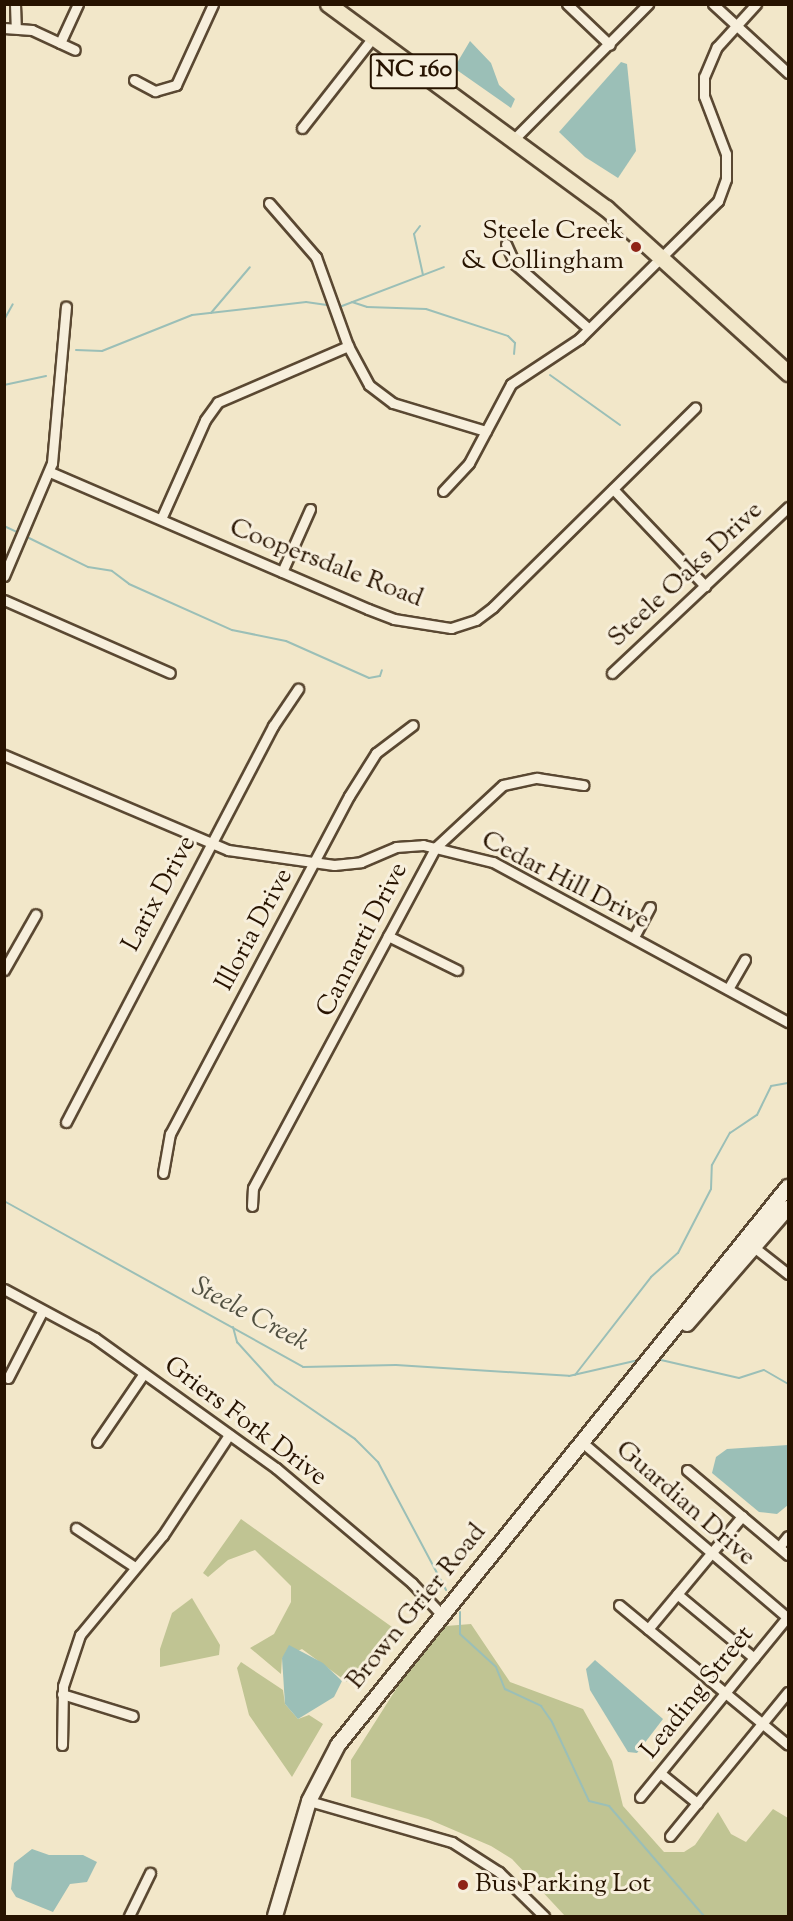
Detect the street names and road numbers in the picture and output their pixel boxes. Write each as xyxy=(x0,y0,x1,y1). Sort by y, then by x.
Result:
road number: NC 160 xyxy=(369,50,459,92)
street label: Steele Oaks Drive xyxy=(602,495,770,655)
street label: Coopersdale Road xyxy=(225,513,427,615)
street label: Cedar Hill Drive xyxy=(476,825,654,937)
street label: Larix Drive xyxy=(116,831,204,957)
street label: Cannarti Drive xyxy=(311,858,415,1022)
street label: Illoria Drive xyxy=(210,863,300,997)
street label: Griers Fork Drive xyxy=(157,1351,333,1493)
street label: Guardian Drive xyxy=(609,1435,761,1573)
street label: Brown Grier Road xyxy=(341,1518,493,1696)
street label: Leading Street xyxy=(635,1620,761,1766)

